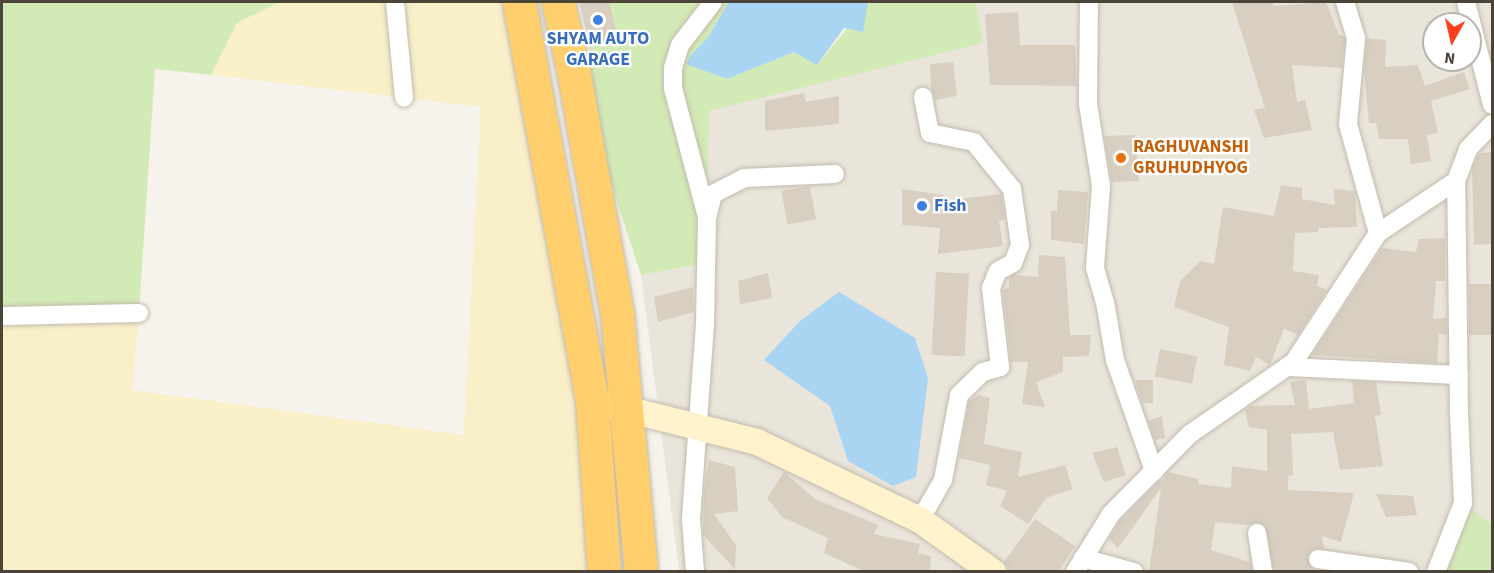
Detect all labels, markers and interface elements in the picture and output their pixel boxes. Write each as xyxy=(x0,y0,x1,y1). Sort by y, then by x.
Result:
north arrow xyxy=(1422,12,1482,72)
marker: SHYAM AUTO GARAGE xyxy=(591,13,605,27)
place label: SHYAM AUTO GARAGE xyxy=(547,29,649,72)
text: N xyxy=(1443,46,1457,69)
place label: RAGHUVANSHI GRUHUDHYOG xyxy=(1133,137,1249,180)
marker: RAGHUVANSHI GRUHUDHYOG xyxy=(1114,151,1128,165)
place label: Fish xyxy=(934,195,967,217)
marker: Fish xyxy=(915,199,929,213)

